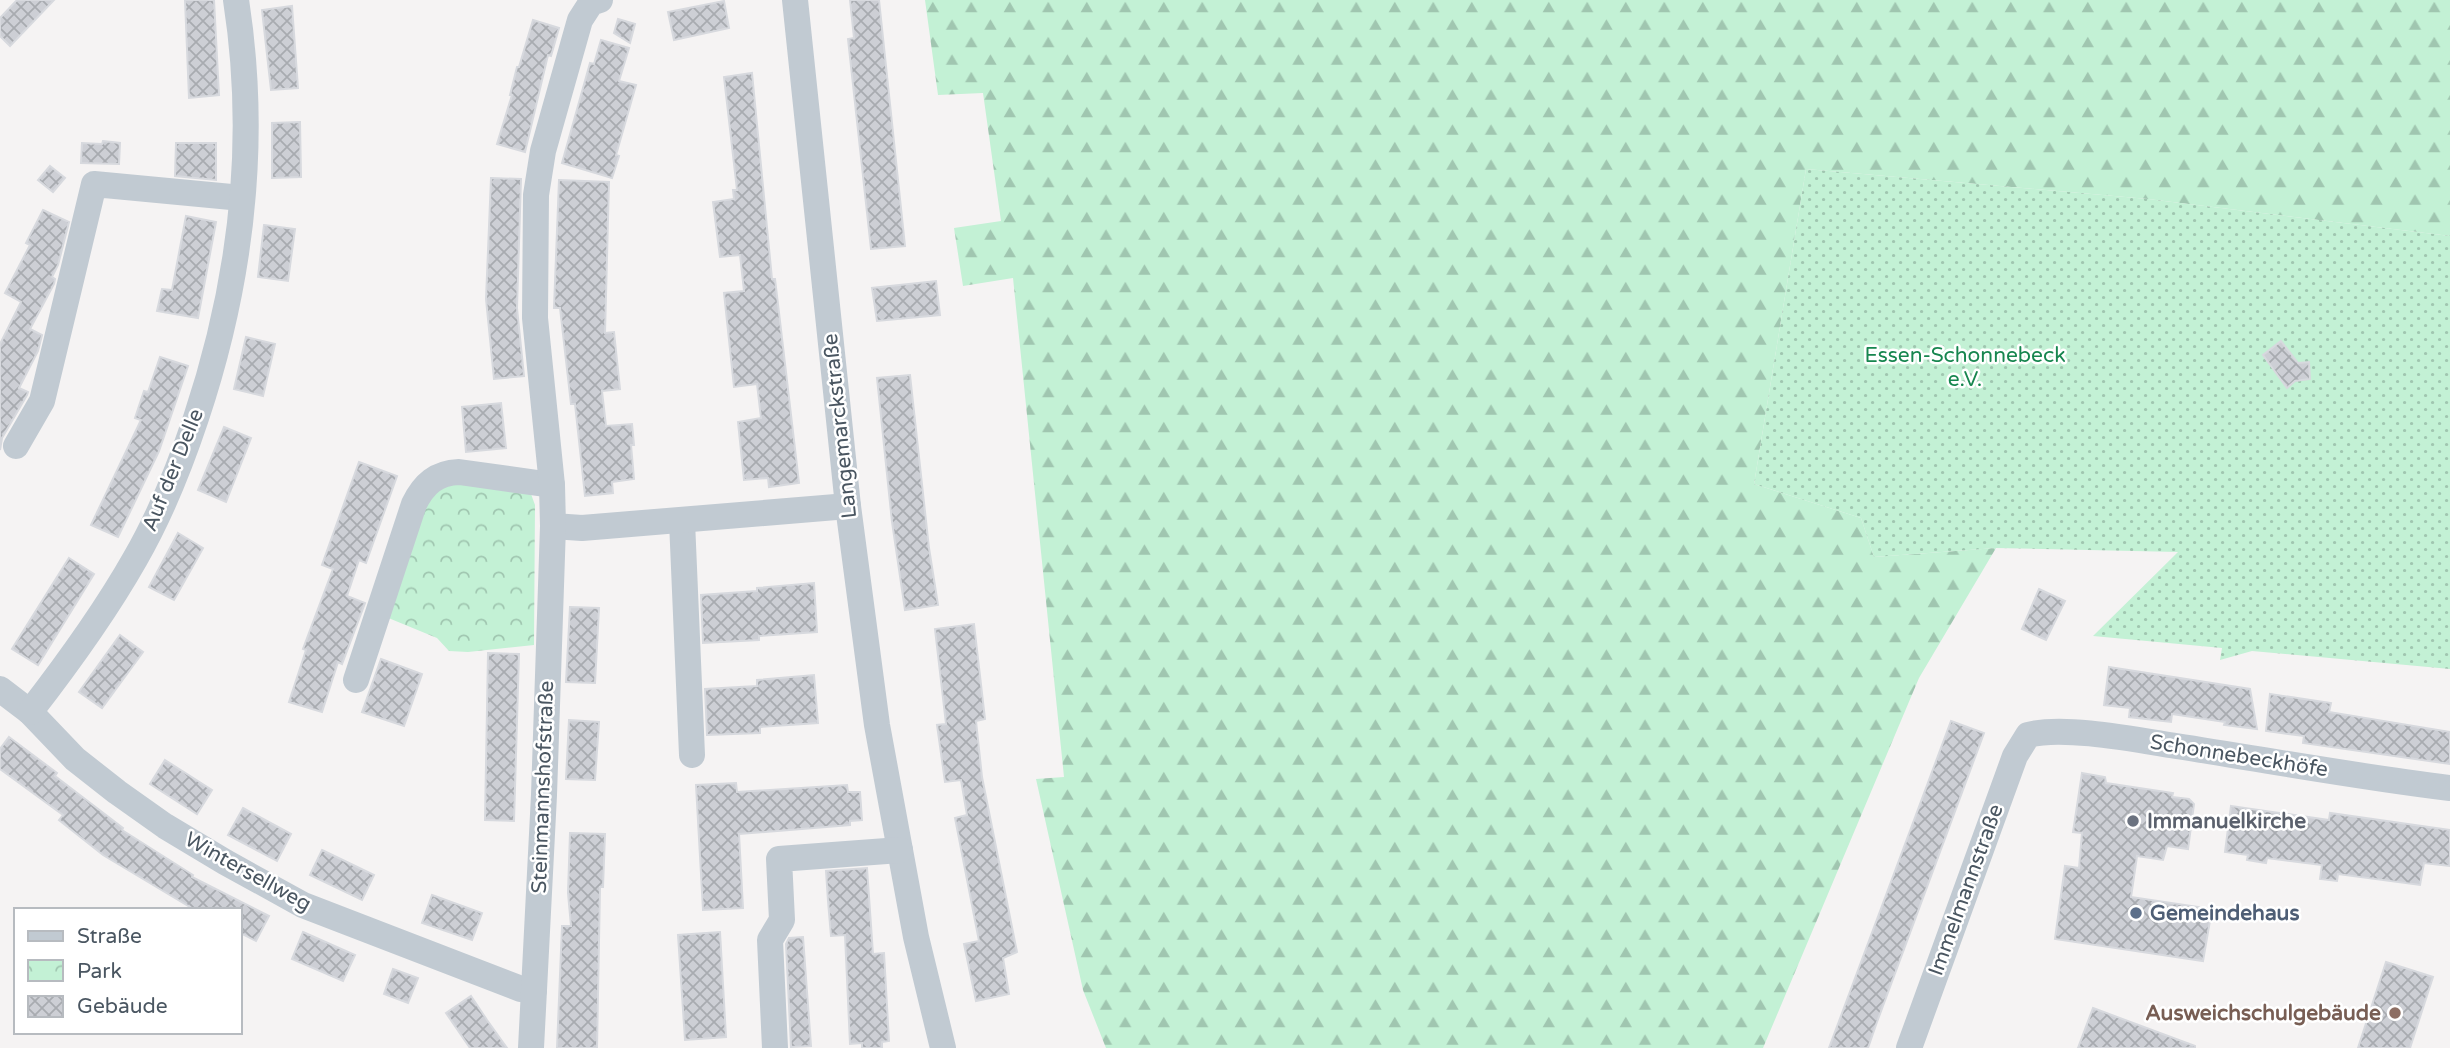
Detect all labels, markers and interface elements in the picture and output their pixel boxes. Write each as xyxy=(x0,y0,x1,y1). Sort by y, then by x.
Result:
street label: Langemarckstraße xyxy=(818,332,862,520)
park label: Essen-Schonnebeck e.V. xyxy=(1864,343,2066,392)
street label: Auf der Delle xyxy=(137,405,209,535)
street label: Steinmannshofstraße xyxy=(527,680,559,894)
street label: Schonnebeckhöfe xyxy=(2148,730,2330,782)
street label: Immelmannstraße xyxy=(1923,801,2009,979)
place label: Immanuelkirche xyxy=(2147,809,2306,834)
marker: Immanuelkirche xyxy=(2125,813,2141,829)
street label: Wintersellweg xyxy=(180,827,316,917)
place label: Gemeindehaus xyxy=(2150,901,2299,926)
marker: Gemeindehaus xyxy=(2128,905,2144,921)
legend xyxy=(14,908,242,1034)
text: Straße xyxy=(77,924,142,949)
text: Park xyxy=(77,959,122,984)
text: Gebäude xyxy=(77,994,168,1019)
place label: Ausweichschulgebäude xyxy=(2145,1001,2381,1026)
marker: Ausweichschulgebäude xyxy=(2387,1005,2403,1021)

